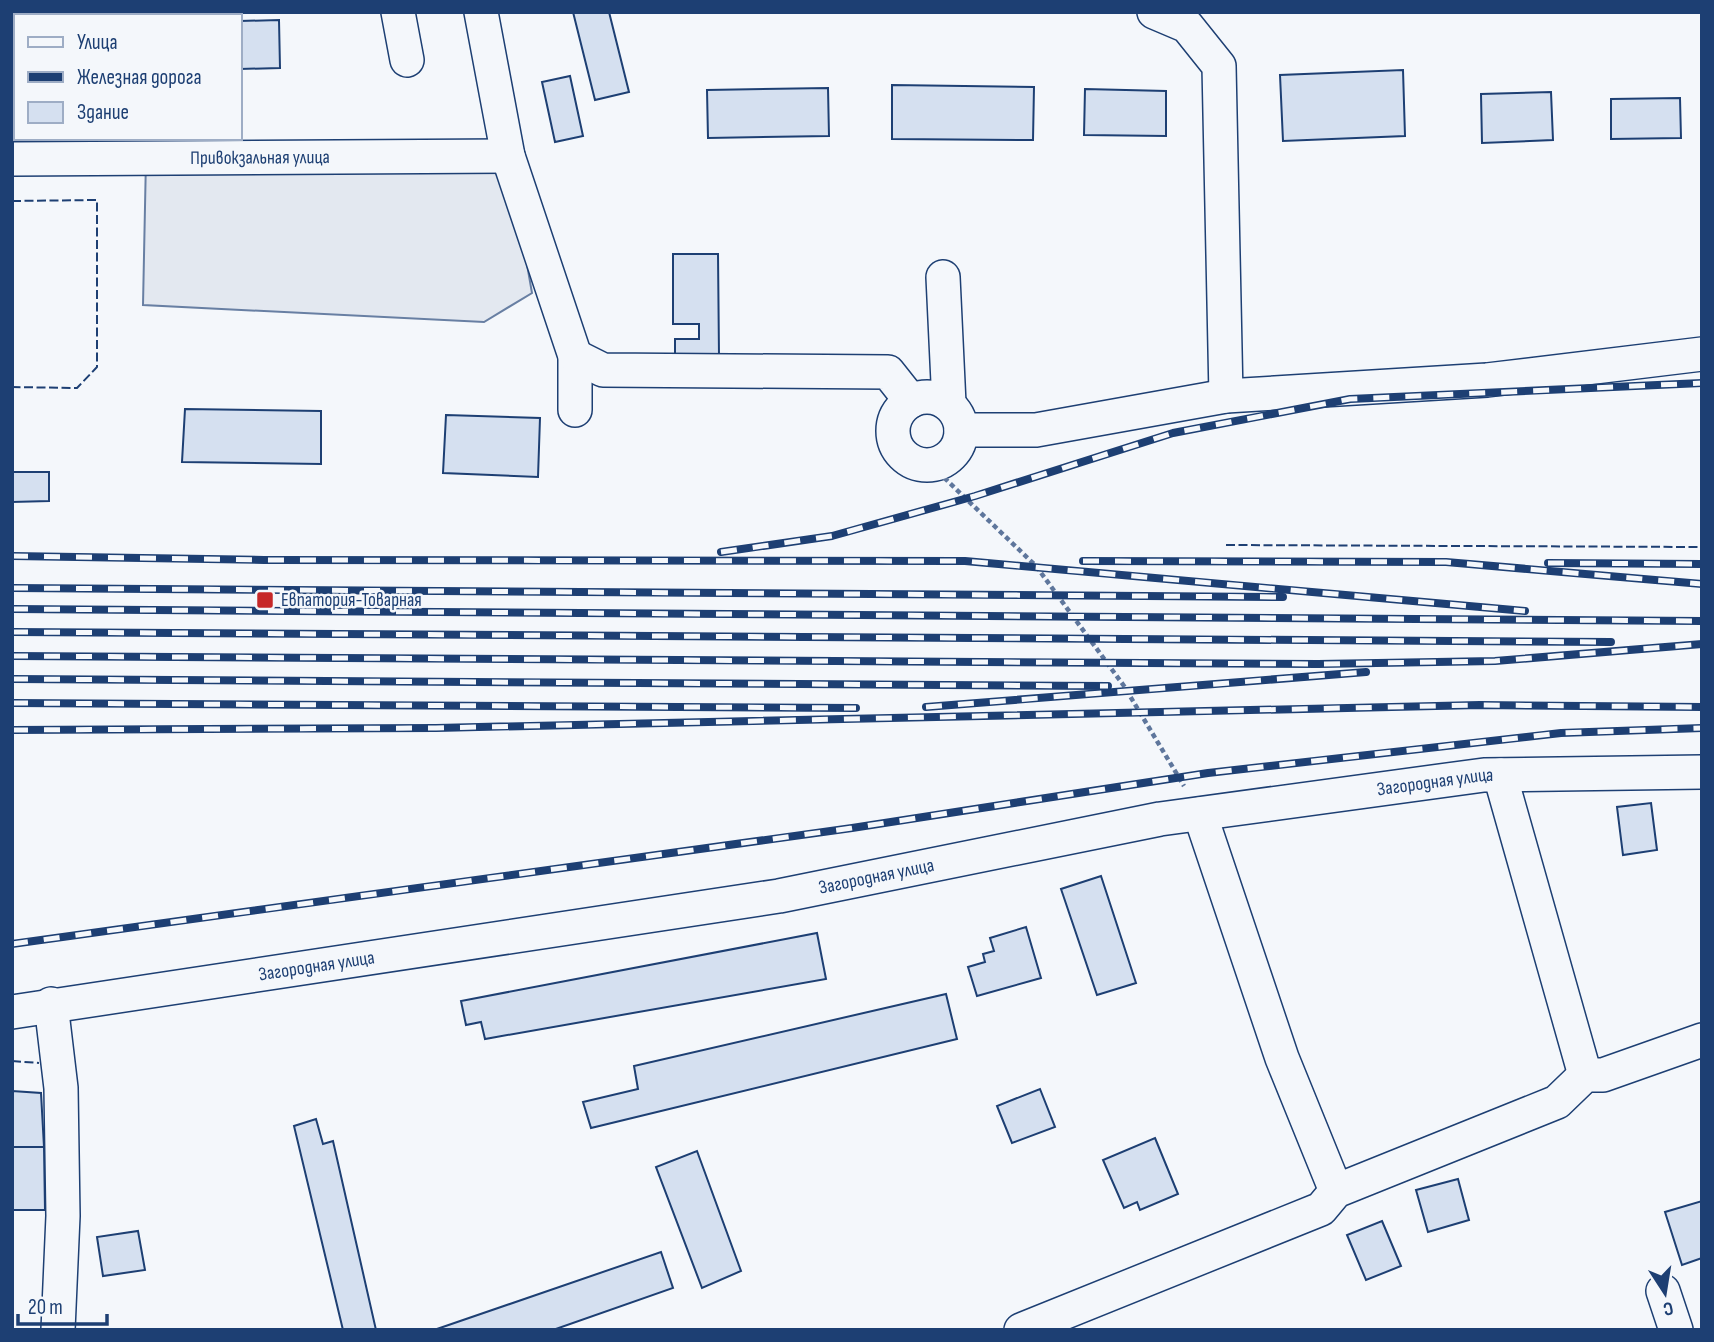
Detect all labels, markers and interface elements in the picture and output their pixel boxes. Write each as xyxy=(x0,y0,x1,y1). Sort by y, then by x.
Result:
legend xyxy=(14,14,242,140)
text: Улица xyxy=(77,30,118,55)
text: Железная дорога xyxy=(77,65,202,90)
text: Здание xyxy=(77,100,129,125)
street label: Привокзальная улица xyxy=(190,146,330,169)
place label: Евпатория-Товарная xyxy=(281,589,422,612)
marker: Евпатория-Товарная xyxy=(255,590,275,610)
street label: Загородная улица xyxy=(1375,763,1493,801)
street label: Загородная улица xyxy=(817,853,936,899)
street label: Загородная улица xyxy=(257,946,376,986)
north arrow xyxy=(1630,1258,1700,1328)
scale bar xyxy=(18,1282,107,1326)
text: 20 m xyxy=(28,1295,63,1320)
text: С xyxy=(1661,1296,1675,1320)

